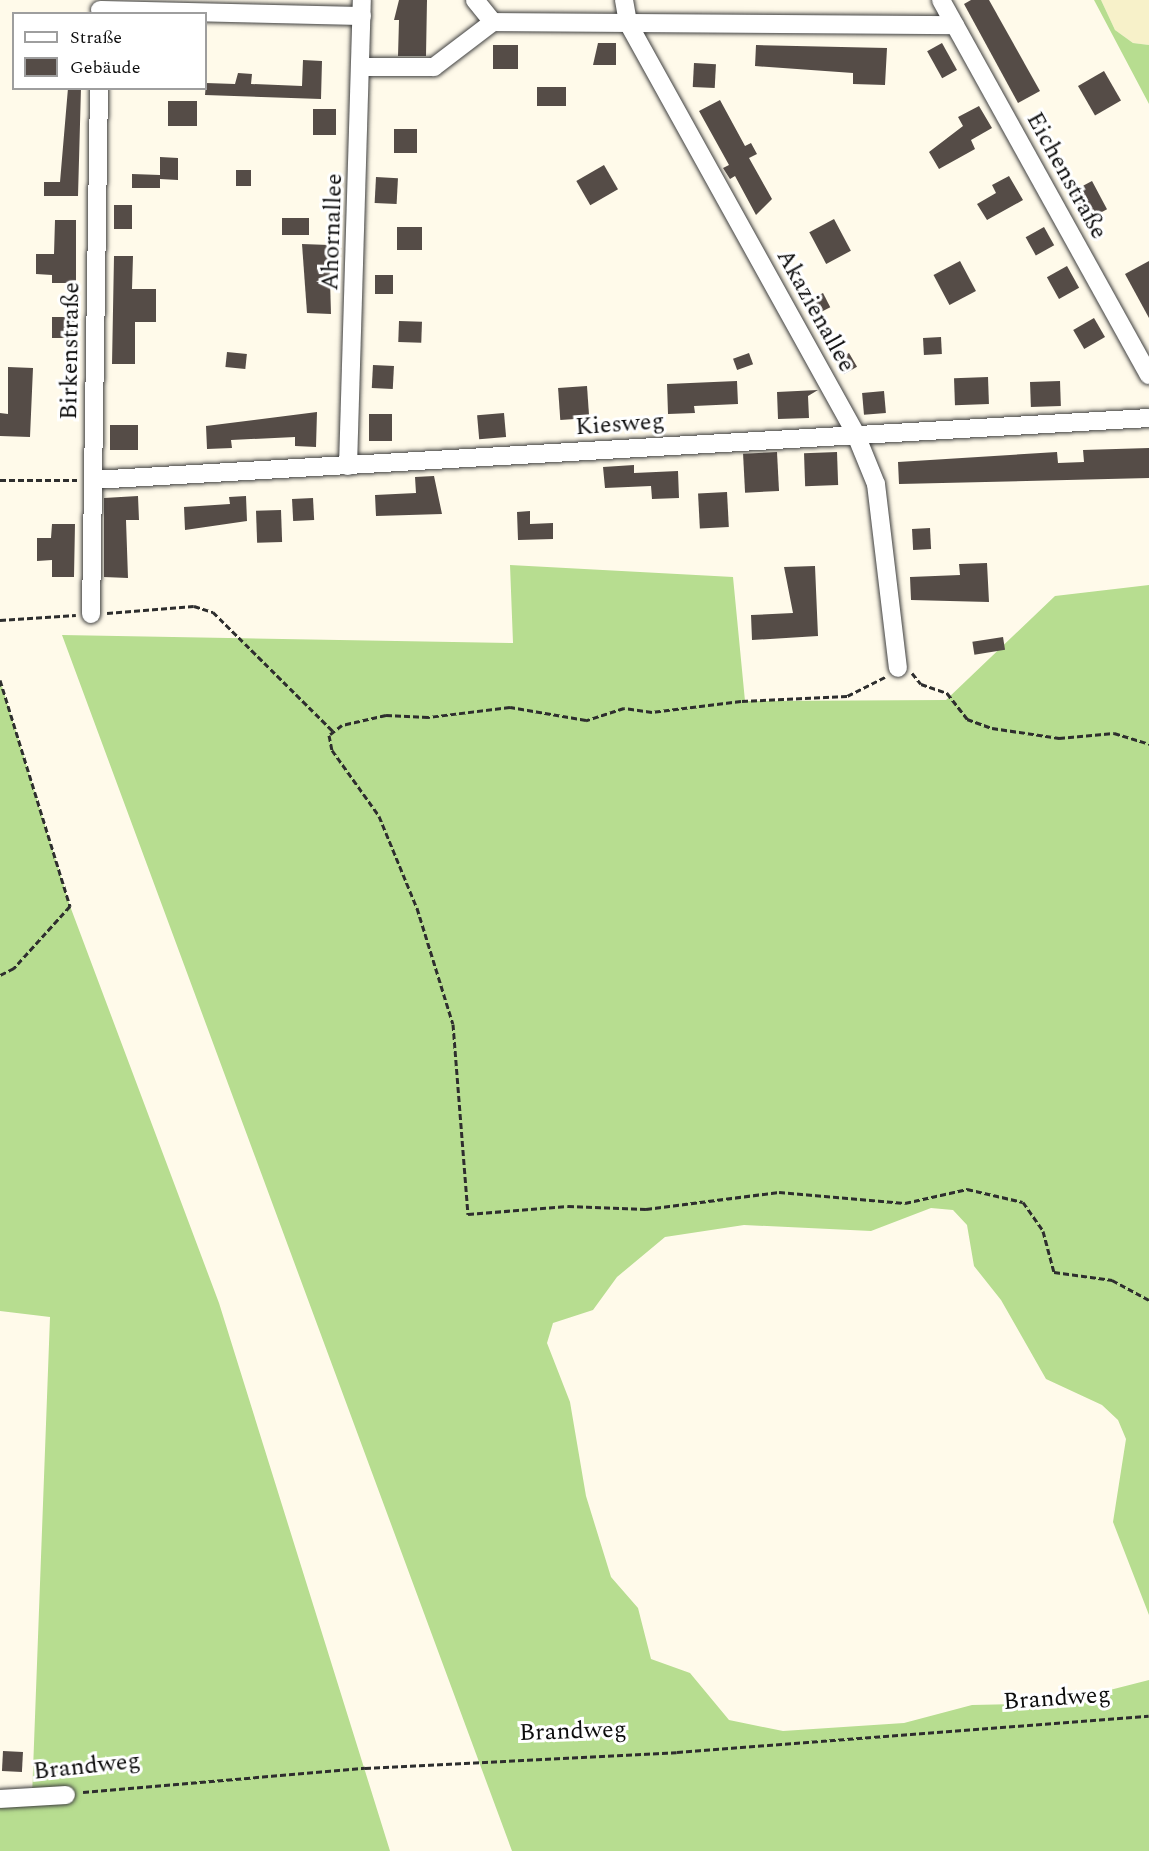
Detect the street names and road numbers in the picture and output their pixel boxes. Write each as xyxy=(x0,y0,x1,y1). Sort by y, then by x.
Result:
street label: Eichenstraße xyxy=(1019,108,1113,244)
street label: Ahornallee xyxy=(317,173,349,291)
street label: Akazienallee xyxy=(769,245,861,377)
street label: Birkenstraße xyxy=(55,282,87,420)
street label: Kiesweg xyxy=(574,408,666,442)
street label: Brandweg xyxy=(1002,1681,1112,1717)
street label: Brandweg xyxy=(519,1716,627,1748)
street label: Brandweg xyxy=(32,1747,142,1787)

